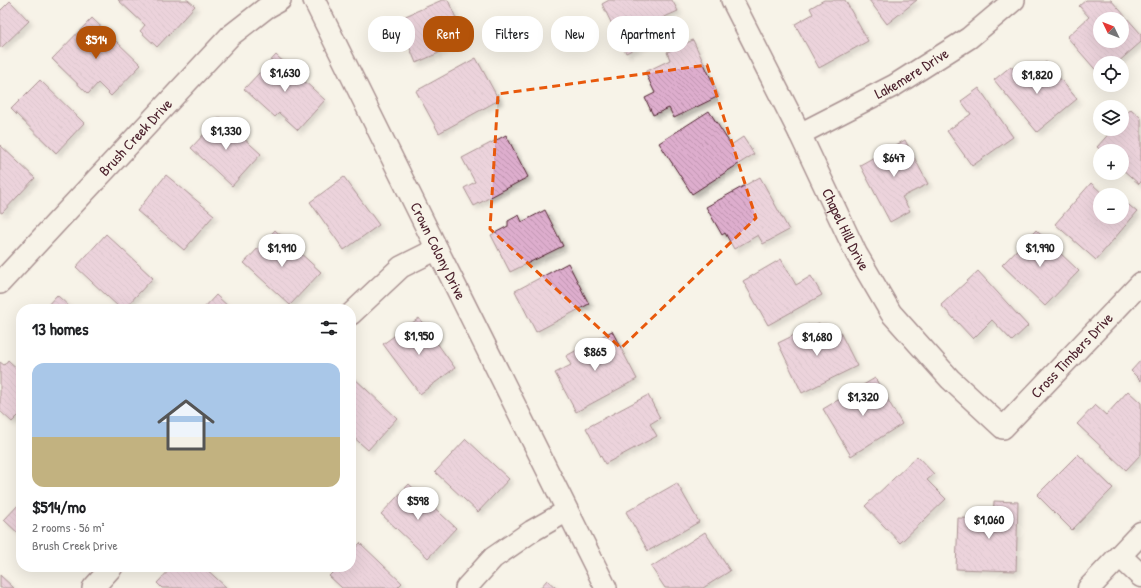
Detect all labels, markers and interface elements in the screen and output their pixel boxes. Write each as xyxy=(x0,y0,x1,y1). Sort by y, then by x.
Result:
north arrow xyxy=(1093,12,1129,48)
map controls xyxy=(1093,12,1129,224)
chip: Buy xyxy=(368,16,415,52)
chip: Rent xyxy=(423,16,474,52)
chip: Filters xyxy=(482,16,543,52)
chip: New xyxy=(551,16,599,52)
chip: Apartment xyxy=(607,16,689,52)
pin: $514 xyxy=(72,26,120,60)
text: $514 xyxy=(85,30,107,48)
street label: Lakemere Drive xyxy=(871,43,953,104)
button: locate xyxy=(1093,56,1129,92)
pin: $1,630 xyxy=(252,59,318,93)
pin: $1,820 xyxy=(1004,61,1070,95)
text: $1,630 xyxy=(270,63,300,81)
text: $1,820 xyxy=(1021,65,1053,83)
street label: Brush Creek Drive xyxy=(94,94,177,180)
button: layers xyxy=(1093,100,1129,136)
pin: $1,330 xyxy=(193,117,259,151)
text: $1,330 xyxy=(210,121,242,139)
pin: $647 xyxy=(870,144,918,178)
button: + xyxy=(1093,144,1129,180)
text: $647 xyxy=(882,148,906,166)
street label: Chapel Hill Drive xyxy=(817,185,875,274)
button: − xyxy=(1093,188,1129,224)
street label: Crown Colony Drive xyxy=(405,198,472,303)
pin: $1,910 xyxy=(249,234,315,268)
pin: $1,990 xyxy=(1007,234,1073,268)
text: $1,910 xyxy=(267,238,297,256)
text: $1,990 xyxy=(1025,238,1055,256)
street label: Cross Timbers Drive xyxy=(1026,308,1118,403)
text: 13 homes xyxy=(32,317,89,340)
icon: filters xyxy=(318,317,340,339)
pin: $1,950 xyxy=(386,322,452,356)
pin: $1,680 xyxy=(784,323,850,357)
text: $1,950 xyxy=(404,326,434,344)
text: $1,680 xyxy=(802,327,832,345)
pin: $865 xyxy=(571,338,619,372)
text: $865 xyxy=(584,342,606,360)
pin: $1,320 xyxy=(830,383,896,417)
text: $1,320 xyxy=(847,387,879,405)
icon: home xyxy=(150,389,222,461)
pin: $598 xyxy=(394,487,442,521)
text: $598 xyxy=(407,491,429,509)
text: $514/mo xyxy=(32,495,86,518)
pin: $1,060 xyxy=(956,506,1022,540)
text: $1,060 xyxy=(974,510,1004,528)
text: 2 rooms · 56 m² xyxy=(32,518,105,536)
text: Brush Creek Drive xyxy=(32,536,118,554)

